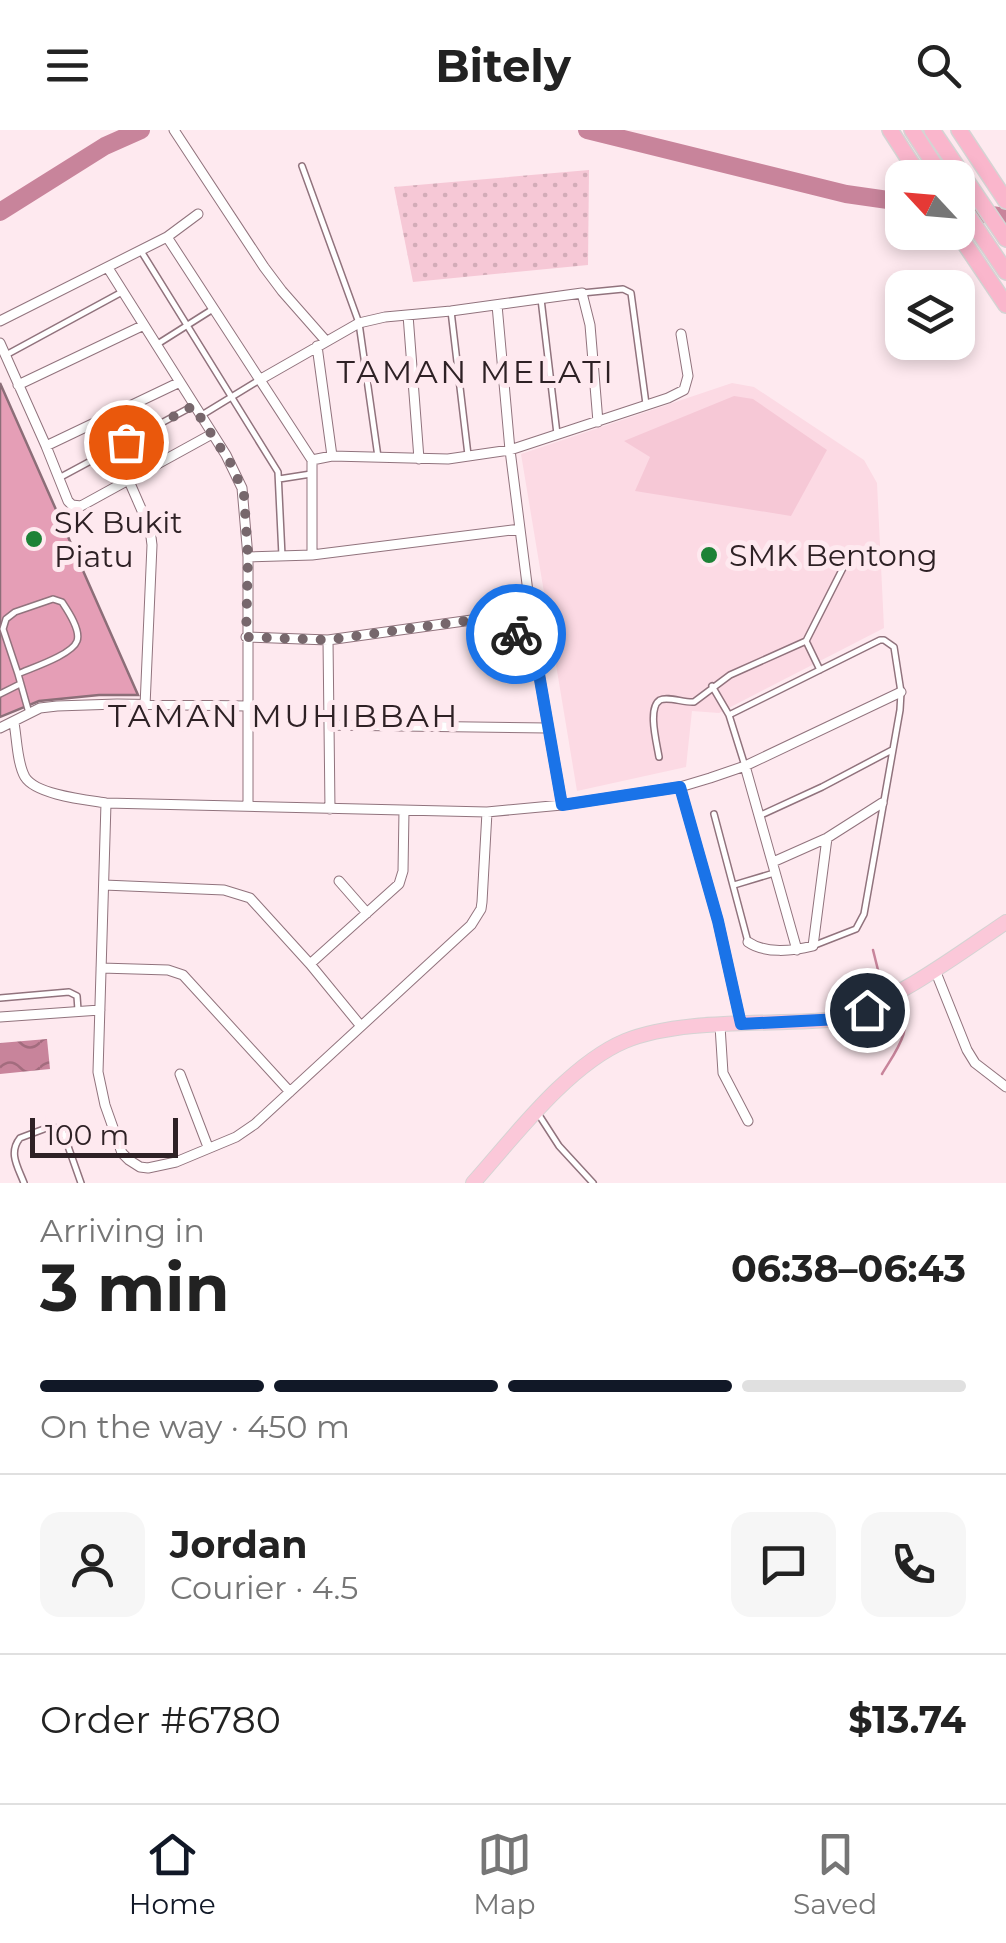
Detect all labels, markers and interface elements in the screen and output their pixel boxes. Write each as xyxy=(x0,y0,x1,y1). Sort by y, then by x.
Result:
icon: menu xyxy=(40,38,95,93)
text: Bitely xyxy=(435,38,571,93)
icon: search xyxy=(911,38,966,93)
north arrow xyxy=(885,160,975,250)
map controls xyxy=(885,160,975,360)
button: layers xyxy=(885,270,975,360)
district label: TAMAN MELATI xyxy=(337,352,615,391)
pin xyxy=(84,400,169,485)
icon: bag xyxy=(99,415,154,470)
place label: SK Bukit Piatu xyxy=(54,504,182,575)
marker: SK Bukit Piatu xyxy=(23,528,45,550)
place label: SMK Bentong xyxy=(729,537,938,574)
marker: SMK Bentong xyxy=(698,544,720,566)
courier xyxy=(466,584,566,684)
icon: bike xyxy=(489,607,544,662)
district label: TAMAN MUHIBBAH xyxy=(108,696,460,735)
pin xyxy=(825,968,910,1053)
icon: home xyxy=(840,983,895,1038)
scale bar xyxy=(30,1113,178,1158)
text: 100 m xyxy=(45,1118,129,1152)
text: Arriving in xyxy=(40,1211,205,1250)
text: 06:38–06:43 xyxy=(731,1245,966,1292)
text: 3 min xyxy=(40,1248,230,1327)
text: On the way · 450 m xyxy=(40,1407,350,1446)
button: person xyxy=(40,1512,145,1617)
button: chat xyxy=(731,1512,836,1617)
button: phone xyxy=(861,1512,966,1617)
text: Jordan xyxy=(170,1521,308,1568)
text: Courier · 4.5 xyxy=(170,1568,358,1607)
text: Order #6780 xyxy=(40,1696,281,1743)
text: $13.74 xyxy=(848,1696,966,1743)
tab: Home xyxy=(129,1827,216,1921)
tab: Map xyxy=(473,1827,536,1921)
tab: Saved xyxy=(793,1827,877,1921)

